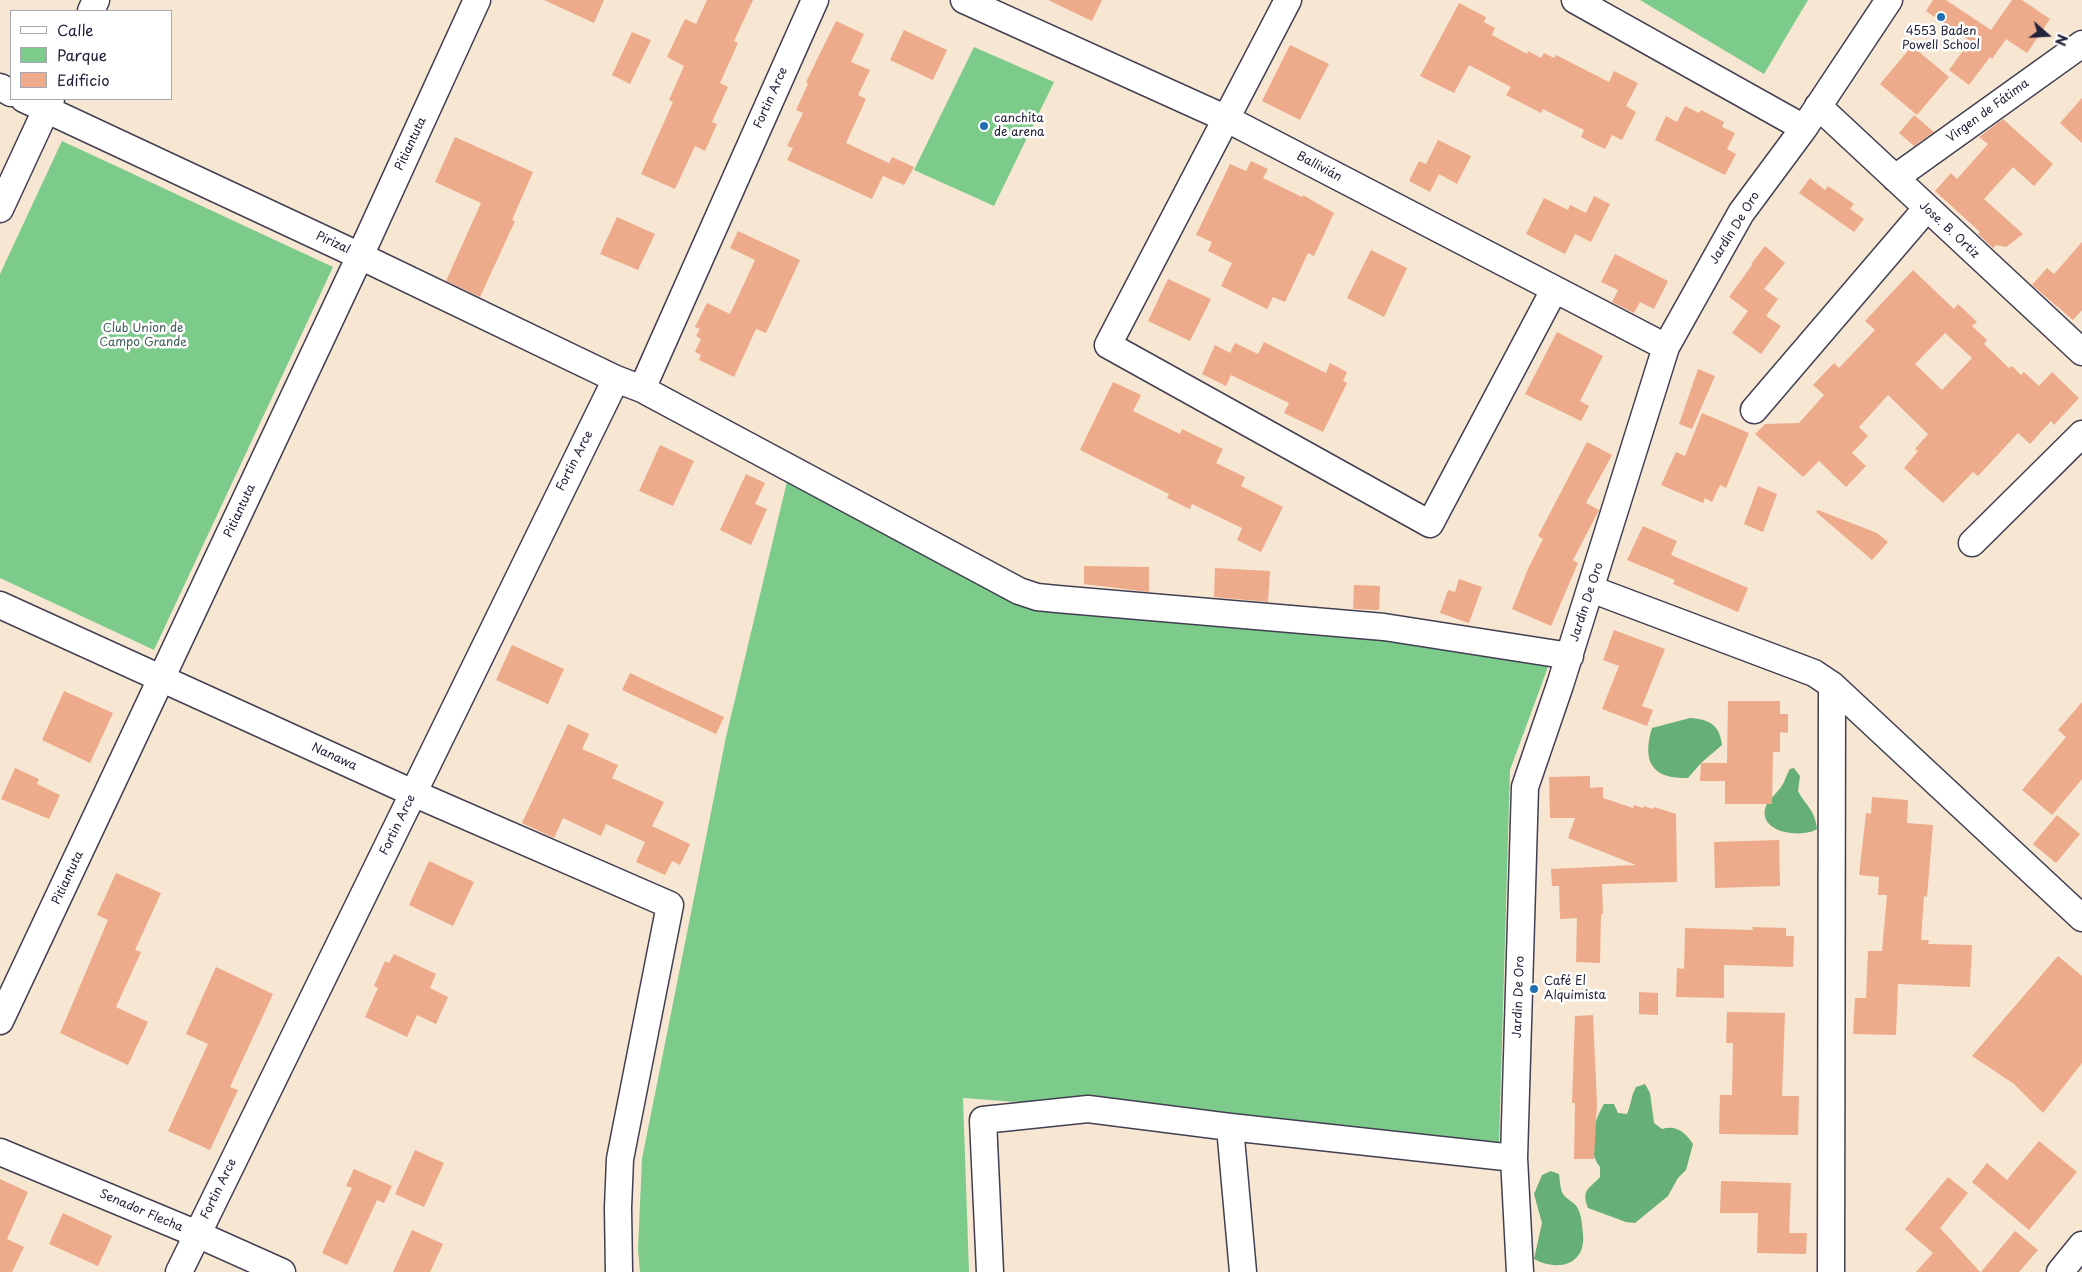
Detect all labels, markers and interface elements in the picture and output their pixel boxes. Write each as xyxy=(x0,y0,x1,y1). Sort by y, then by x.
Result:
legend xyxy=(10,10,172,100)
north arrow xyxy=(2022,10,2072,60)
marker: 4553 Baden Powell School xyxy=(1935,11,1947,23)
text: Calle xyxy=(57,18,94,41)
place label: 4553 Baden Powell School xyxy=(1902,25,1980,53)
text: N xyxy=(2050,31,2073,49)
text: Parque xyxy=(57,43,107,66)
street label: Fortin Arce xyxy=(751,65,791,131)
text: Edificio xyxy=(57,68,110,91)
street label: Virgen de Fátima xyxy=(1944,76,2032,146)
place label: canchita de arena xyxy=(994,112,1045,140)
street label: Pitiantuta xyxy=(392,115,430,173)
marker: canchita de arena xyxy=(978,120,990,132)
street label: Ballivián xyxy=(1294,149,1344,185)
street label: Jardin De Oro xyxy=(1707,189,1763,267)
street label: Jose. B. Ortiz xyxy=(1916,199,1982,261)
street label: Pirizal xyxy=(314,229,352,257)
park label: Club Union de Campo Grande xyxy=(99,322,187,350)
street label: Fortin Arce xyxy=(554,428,596,494)
street label: Pitiantuta xyxy=(221,482,259,540)
street label: Jardin De Oro xyxy=(1567,561,1607,643)
street label: Nanawa xyxy=(309,740,359,774)
street label: Fortin Arce xyxy=(377,792,419,858)
street label: Pitiantuta xyxy=(49,849,87,907)
street label: Jardin De Oro xyxy=(1510,956,1528,1038)
place label: Café El Alquimista xyxy=(1544,975,1606,1003)
marker: Café El Alquimista xyxy=(1528,983,1540,995)
street label: Fortin Arce xyxy=(198,1156,240,1222)
street label: Senador Flecha xyxy=(97,1187,185,1235)

